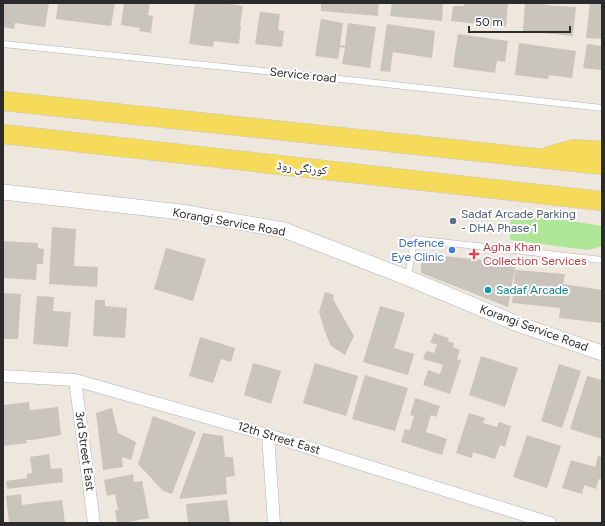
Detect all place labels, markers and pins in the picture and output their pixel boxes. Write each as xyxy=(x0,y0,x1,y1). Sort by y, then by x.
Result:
place label: Sadaf Arcade Parking - DHA Phase 1 xyxy=(461,207,576,235)
marker: Sadaf Arcade Parking - DHA Phase 1 xyxy=(448,216,458,226)
place label: Defence Eye Clinic xyxy=(391,236,445,264)
place label: Agha Khan Collection Services xyxy=(483,240,587,268)
marker: Defence Eye Clinic xyxy=(447,245,457,255)
marker: Agha Khan Collection Services xyxy=(468,248,480,260)
place label: Sadaf Arcade xyxy=(496,283,569,297)
marker: Sadaf Arcade xyxy=(483,285,493,295)

